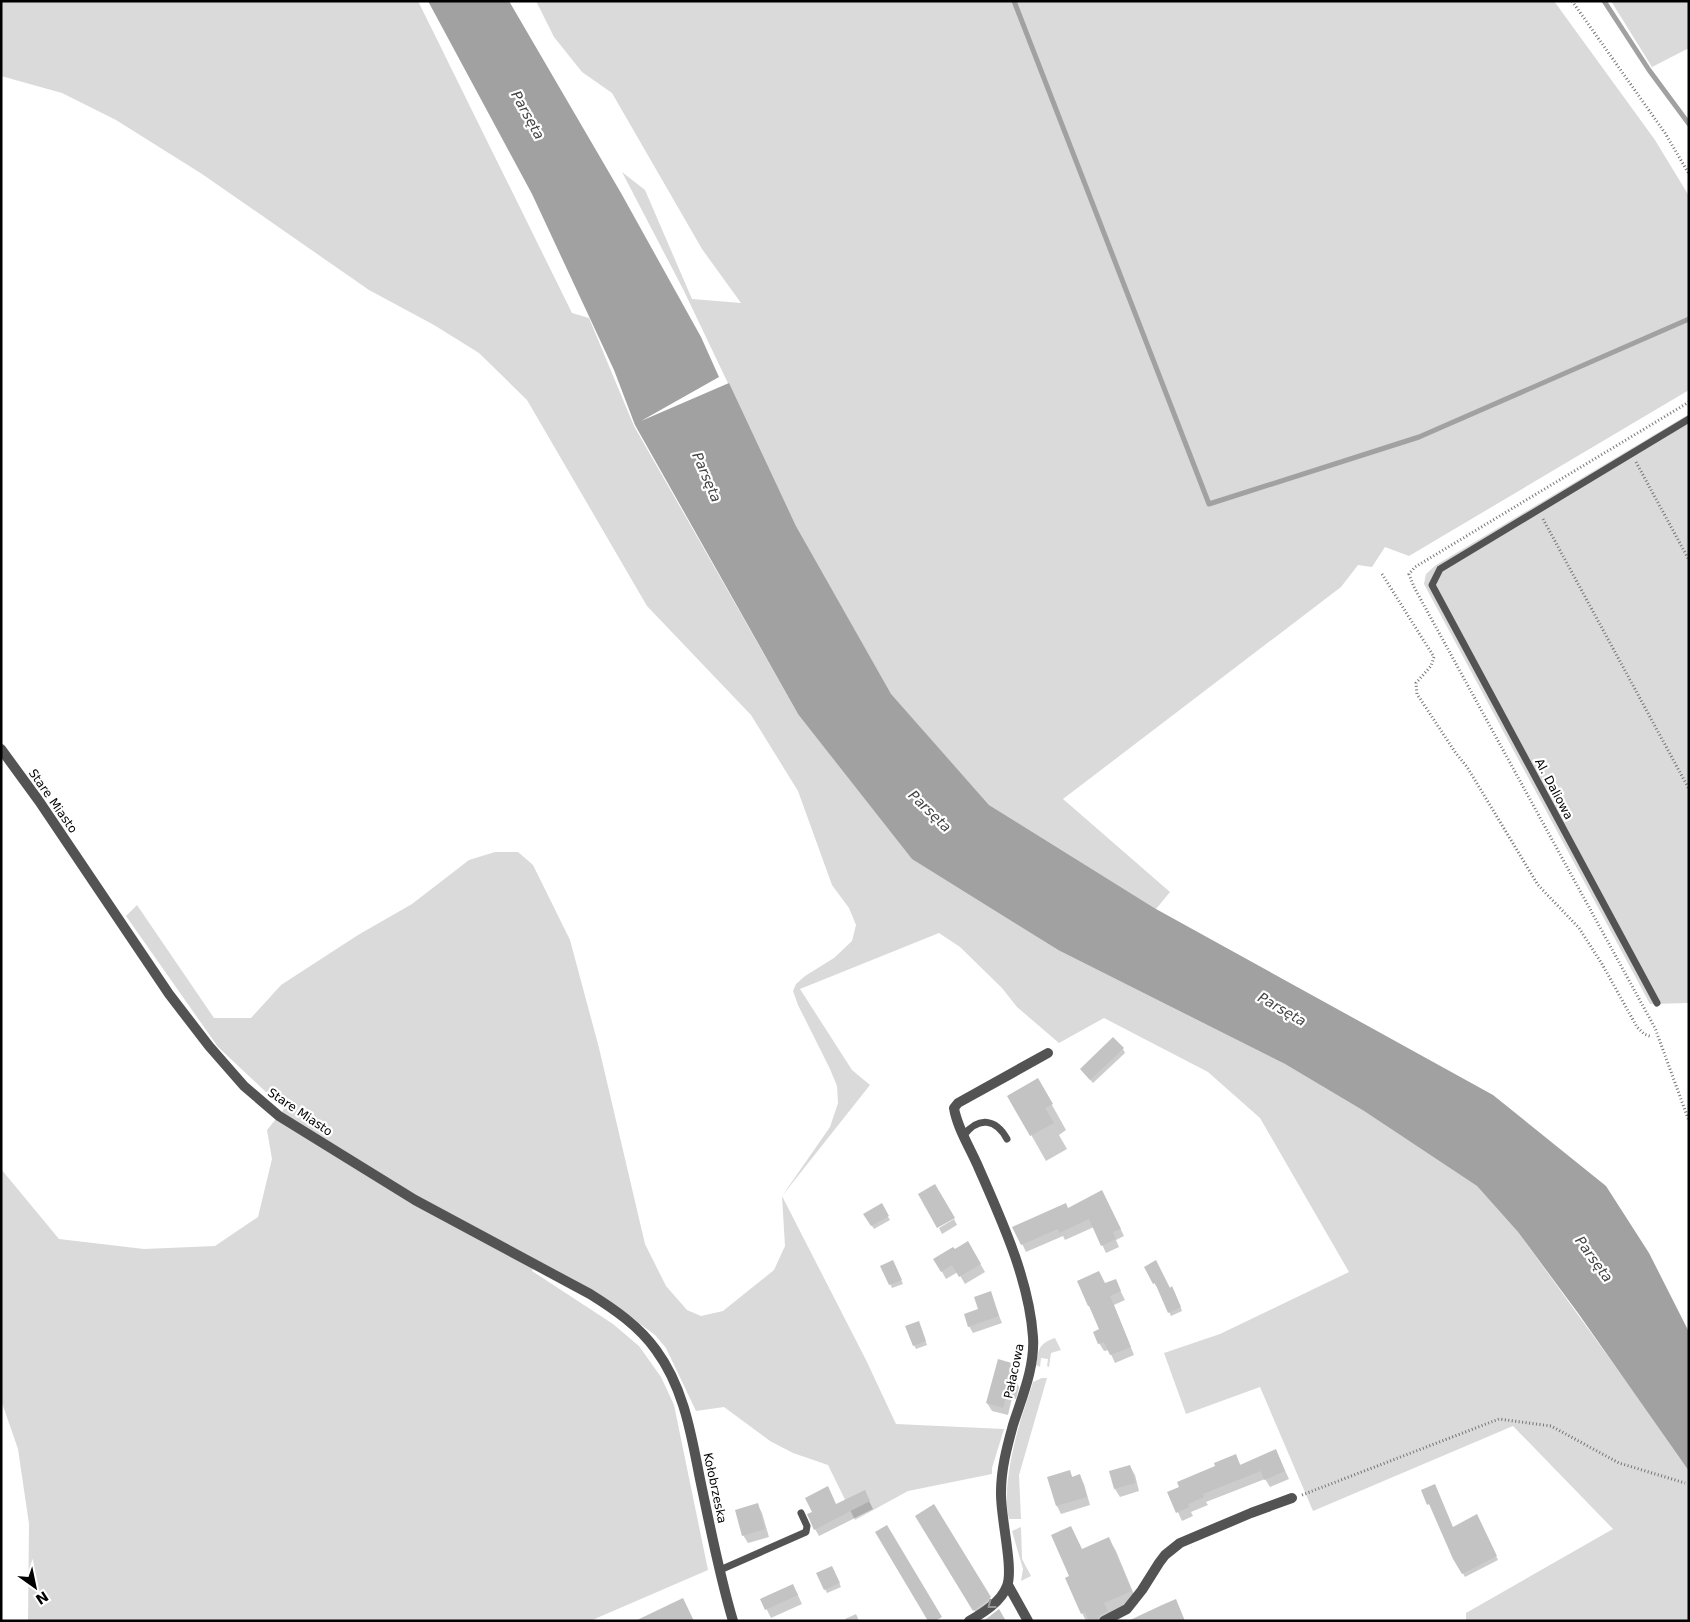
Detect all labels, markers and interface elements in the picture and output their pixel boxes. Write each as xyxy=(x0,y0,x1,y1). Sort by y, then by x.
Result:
water label: Parsęta xyxy=(508,88,548,142)
water label: Parsęta xyxy=(689,450,725,504)
street label: Al. Daliowa xyxy=(1532,756,1576,822)
street label: Stare Miasto xyxy=(26,766,80,836)
water label: Parsęta xyxy=(905,787,955,835)
water label: Parsęta xyxy=(1255,989,1309,1029)
street label: Stare Miasto xyxy=(265,1085,335,1139)
water label: Parsęta xyxy=(1572,1233,1616,1285)
street label: Pałacowa xyxy=(1001,1342,1027,1400)
street label: Kołobrzeska xyxy=(701,1451,729,1525)
north arrow xyxy=(10,1562,60,1612)
text: N xyxy=(33,1588,51,1608)
one-way arrow xyxy=(988,1600,997,1608)

